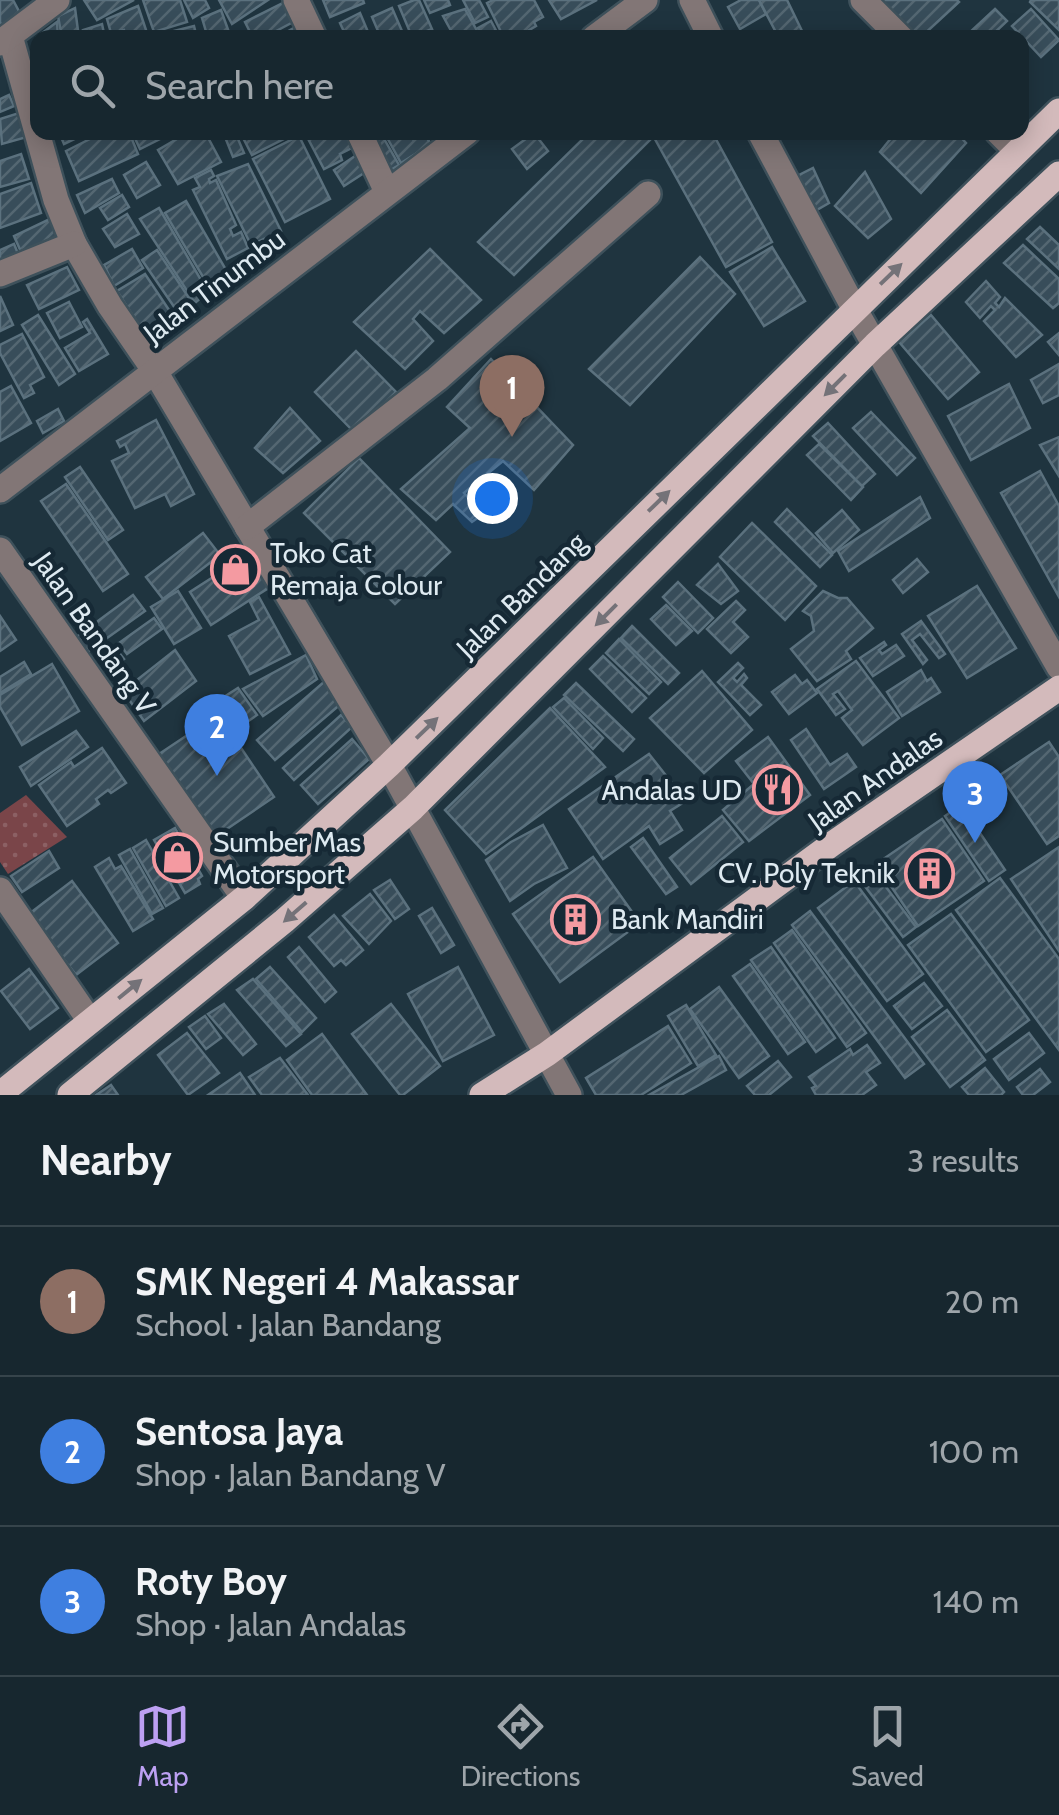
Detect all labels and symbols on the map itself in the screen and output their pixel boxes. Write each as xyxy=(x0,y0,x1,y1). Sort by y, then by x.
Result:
street label: Jalan Tinumbu xyxy=(136,222,291,351)
one-way arrow xyxy=(879,262,903,286)
pin: 1 xyxy=(480,354,544,437)
one-way arrow xyxy=(824,372,848,396)
your location xyxy=(467,473,518,524)
one-way arrow xyxy=(647,490,671,513)
street label: Jalan Bandang xyxy=(449,524,594,666)
place label: Toko Cat Remaja Colour xyxy=(270,536,442,602)
shop icon: Toko Cat Remaja Colour xyxy=(209,543,261,595)
street label: Jalan Bandang V xyxy=(26,545,163,721)
one-way arrow xyxy=(595,602,618,626)
pin: 2 xyxy=(184,694,250,776)
one-way arrow xyxy=(414,717,438,741)
street label: Jalan Andalas xyxy=(801,720,949,838)
pin: 3 xyxy=(942,760,1008,843)
restaurant icon: Andalas UD xyxy=(751,764,803,816)
place label: Andalas UD xyxy=(602,773,742,807)
place label: Sumber Mas Motorsport xyxy=(213,825,361,891)
shop icon: Sumber Mas Motorsport xyxy=(152,832,204,884)
building icon: CV. Poly Teknik xyxy=(904,847,956,899)
place label: CV. Poly Teknik xyxy=(718,856,895,890)
building icon: Bank Mandiri xyxy=(550,893,602,945)
one-way arrow xyxy=(283,900,308,922)
place label: Bank Mandiri xyxy=(611,902,764,936)
one-way arrow xyxy=(118,979,143,1000)

